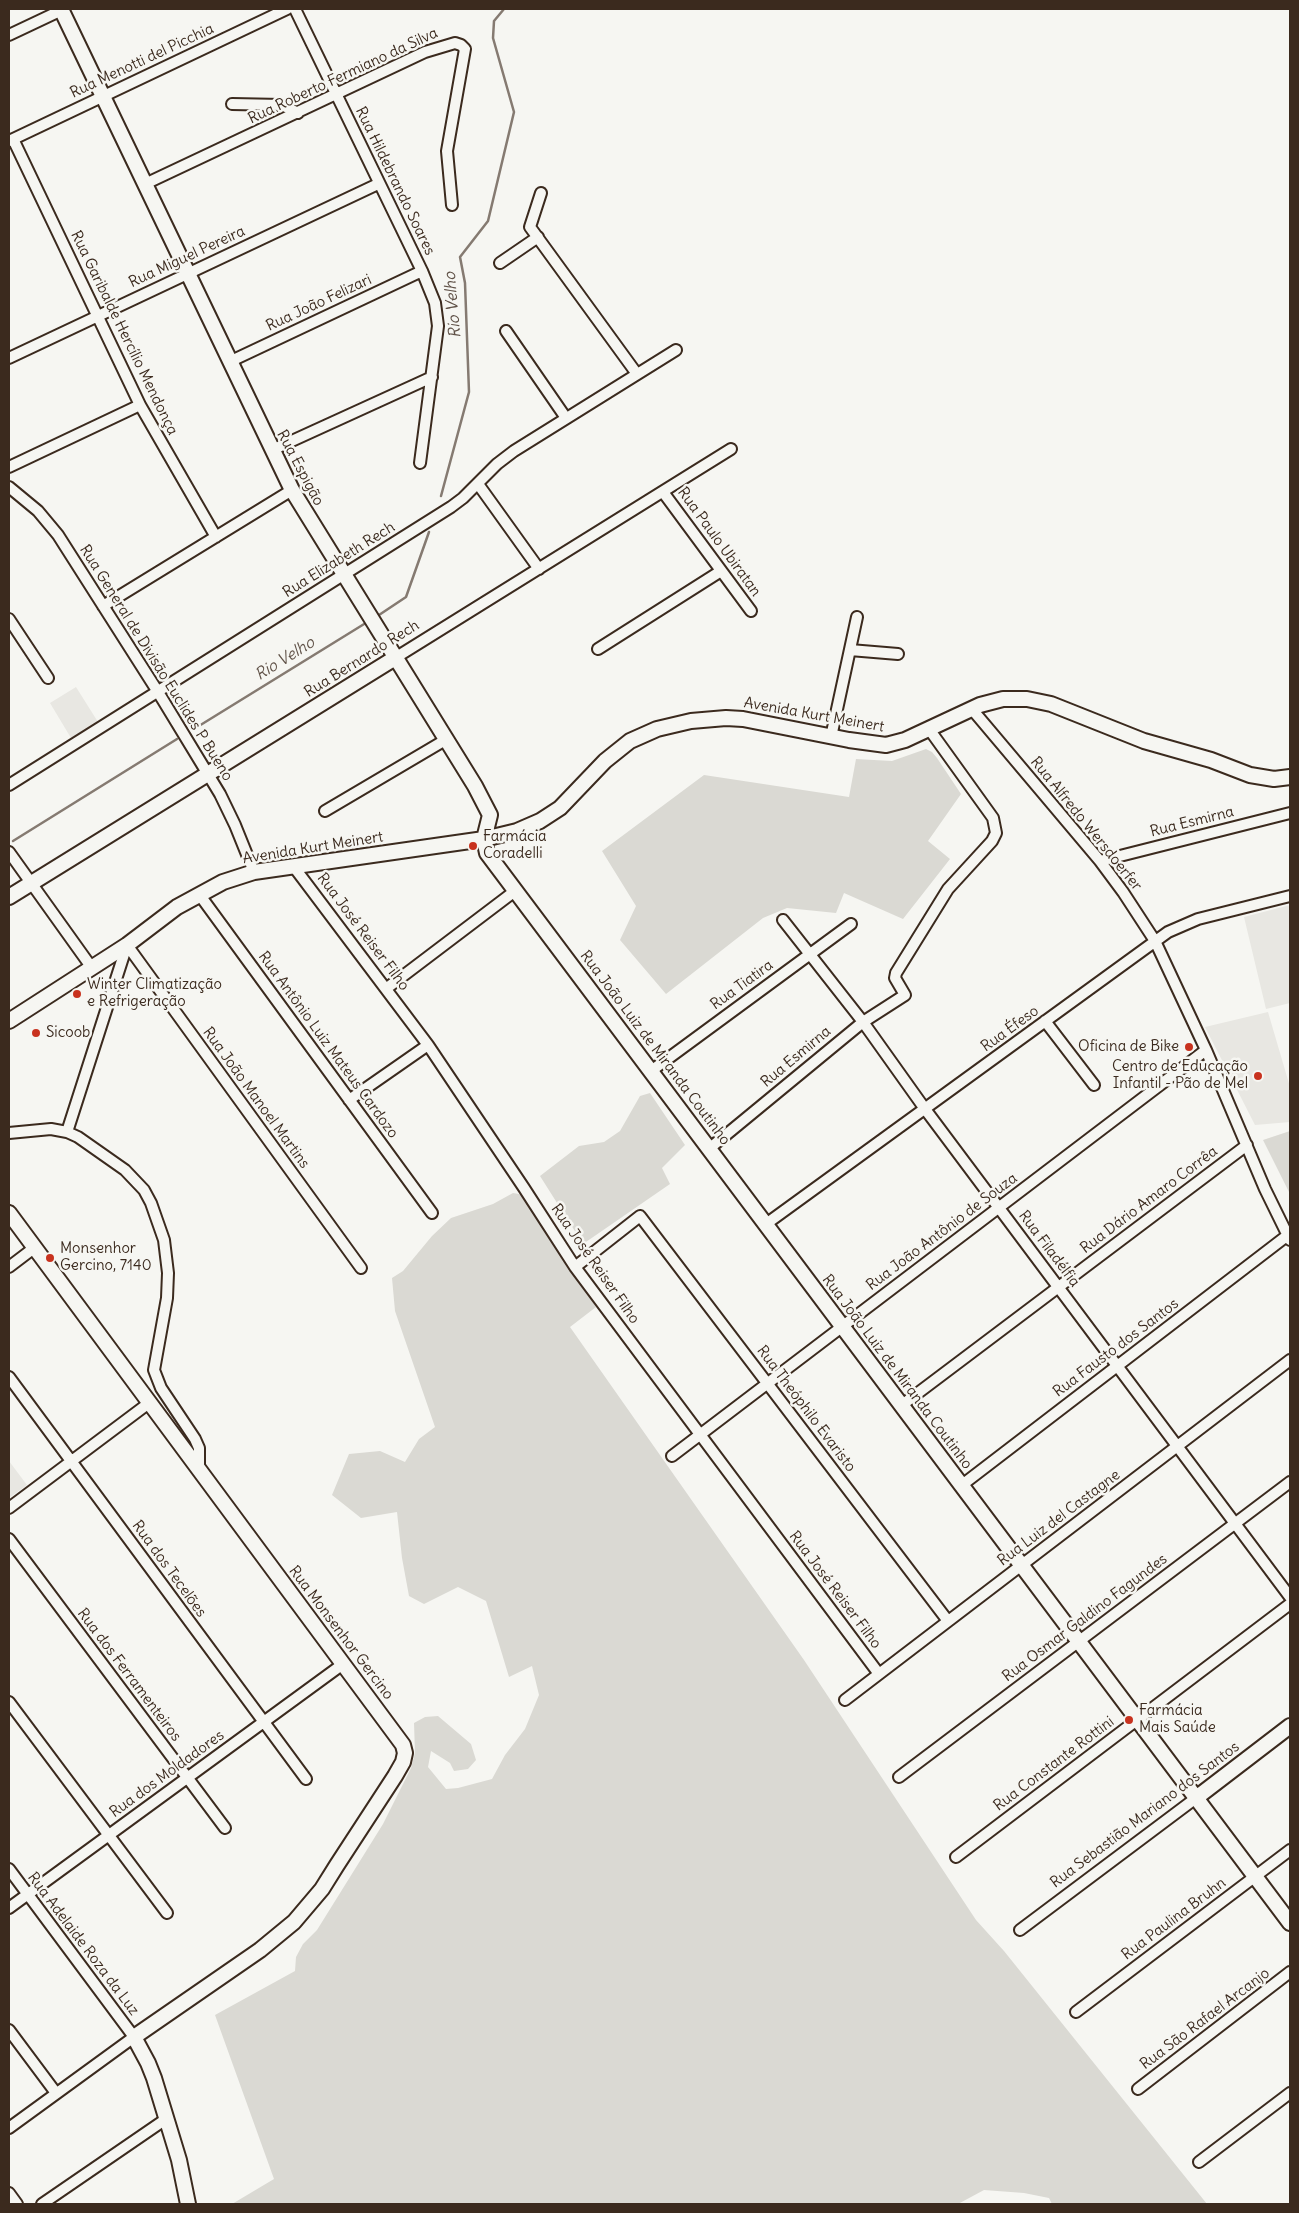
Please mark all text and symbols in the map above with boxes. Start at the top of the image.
street label: Rua Menotti del Picchia [67,20,217,102]
street label: Rua Roberto Fermiano da Silva [245,24,441,128]
street label: Rua Hildebrando Soares [351,104,439,258]
street label: Rua Miguel Pereira [126,222,248,292]
street label: Rua Garibalde Hercílio Mendonça [67,228,181,438]
street label: Rua João Felizari [263,271,375,335]
water label: Rio Velho [441,271,465,339]
street label: Rua Espigão [273,427,327,509]
street label: Rua Paulo Ubiratan [673,484,765,600]
street label: Rua Elizabeth Rech [280,518,398,602]
street label: Rua General de Divisão Euclides P Bueno [76,542,236,784]
street label: Rua Bernardo Rech [301,616,423,702]
water label: Rio Velho [252,633,318,685]
street label: Avenida Kurt Meinert [743,694,885,736]
street label: Rua Alfredo Wersdoerfer [1026,753,1146,895]
street label: Rua Esmirna [1148,803,1236,841]
street label: Avenida Kurt Meinert [241,828,385,868]
place label: Farmácia Coradelli [483,828,547,863]
marker: Farmácia Coradelli [467,840,479,852]
street label: Rua José Reiser Filho [313,870,413,994]
street label: Rua João Luiz de Miranda Coutinho [576,947,734,1149]
street label: Rua Antônio Luiz Mateus Cardozo [254,948,402,1142]
street label: Rua Tiatira [707,956,777,1014]
place label: Winter Climatização e Refrigeração [87,976,222,1011]
marker: Winter Climatização e Refrigeração [71,988,83,1000]
street label: Rua Éfeso [978,1002,1042,1056]
street label: Rua Esmirna [757,1023,835,1091]
place label: Sicoob [46,1024,90,1042]
street label: Rua João Manoel Martins [199,1024,313,1172]
marker: Sicoob [30,1027,42,1039]
place label: Oficina de Bike [1078,1038,1179,1056]
marker: Oficina de Bike [1183,1041,1195,1053]
place label: Centro de Educação Infantil - Pão de Mel [1112,1058,1248,1093]
marker: Centro de Educação Infantil - Pão de Mel [1252,1070,1264,1082]
street label: Rua Dário Amaro Corrêa [1077,1143,1221,1257]
street label: Rua João Antônio de Souza [863,1169,1021,1295]
street label: Rua José Reiser Filho [547,1201,643,1327]
street label: Rua Filadélfia [1014,1207,1084,1291]
place label: Monsenhor Gercino, 7140 [60,1240,152,1275]
marker: Monsenhor Gercino, 7140 [44,1252,56,1264]
street label: Rua João Luiz de Miranda Coutinho [818,1271,976,1473]
street label: Rua Fausto dos Santos [1050,1295,1182,1401]
street label: Rua Theóphilo Evaristo [753,1342,859,1476]
street label: Rua Luiz del Castagne [994,1466,1124,1570]
street label: Rua dos Tecelões [128,1517,210,1621]
street label: Rua José Reiser Filho [785,1528,885,1652]
street label: Rua Osmar Galdino Fagundes [999,1550,1171,1686]
street label: Rua Monsenhor Gercino [285,1563,397,1703]
street label: Rua dos Ferramenteiros [73,1605,185,1745]
place label: Farmácia Mais Saúde [1139,1702,1216,1737]
street label: Rua Constante Rottini [990,1713,1118,1815]
marker: Farmácia Mais Saúde [1123,1714,1135,1726]
street label: Rua dos Moldadores [106,1726,228,1822]
street label: Rua Sebastião Mariano dos Santos [1047,1738,1243,1892]
street label: Rua Adelaide Roza da Luz [23,1869,143,2019]
street label: Rua Paulina Bruhn [1118,1874,1230,1964]
street label: Rua São Rafael Arcanjo [1137,1964,1273,2074]

